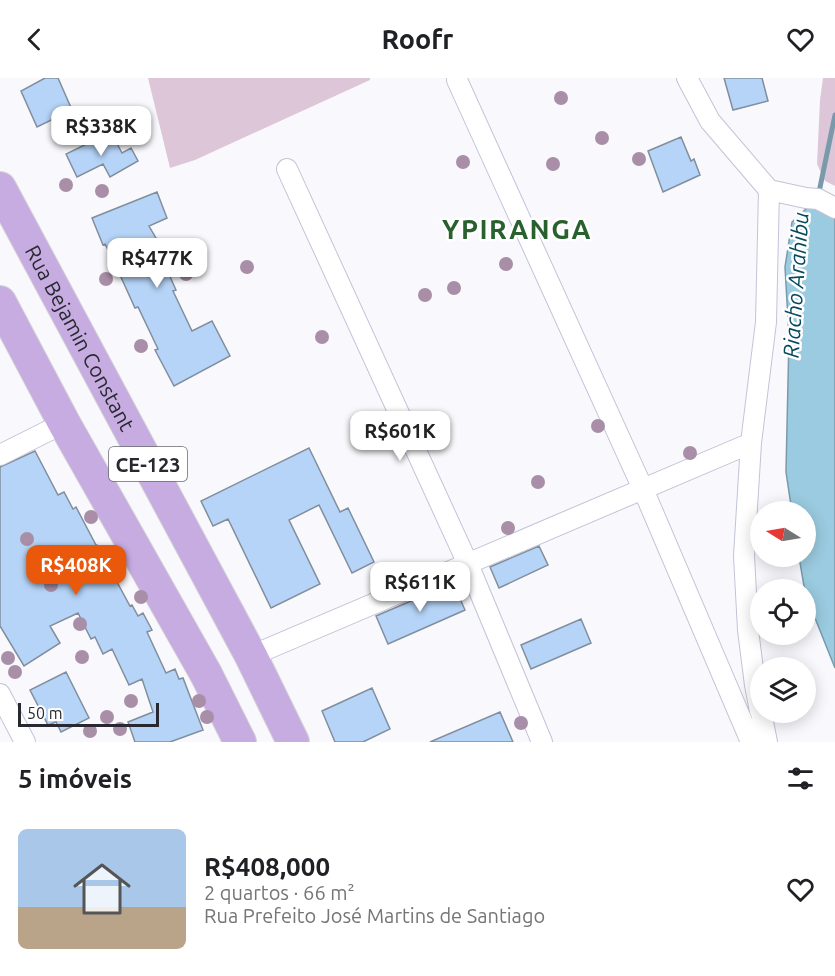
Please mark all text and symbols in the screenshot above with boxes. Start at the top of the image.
icon: back [18,23,51,56]
icon: heart [784,23,817,56]
text: Roofr [382,24,453,54]
pin: R$338K [52,106,150,157]
text: R$338K [65,114,137,137]
water label: Riacho Arahibu [777,211,813,359]
district label: YPIRANGA [442,214,592,244]
pin: R$477K [108,238,206,289]
street label: Rua Bejamin Constant [21,241,140,435]
text: R$477K [121,246,193,269]
pin: R$601K [351,411,449,462]
text: R$601K [364,419,436,442]
road number: CE-123 [109,447,187,481]
north arrow [750,501,816,567]
map controls [750,501,816,723]
pin: R$408K [27,545,125,596]
text: R$408K [40,553,112,576]
pin: R$611K [371,562,469,613]
text: R$611K [384,570,456,593]
button: locate [750,579,816,645]
button: layers [750,657,816,723]
scale bar [18,700,159,728]
text: 50 m [27,704,63,722]
icon: filters [784,762,817,795]
text: 5 imóveis [18,764,132,793]
text: R$408,000 [204,852,330,881]
icon: home [66,853,138,925]
icon: heart [784,873,817,906]
text: 2 quartos · 66 m² [204,881,355,904]
text: Rua Prefeito José Martins de Santiago [204,904,545,927]

